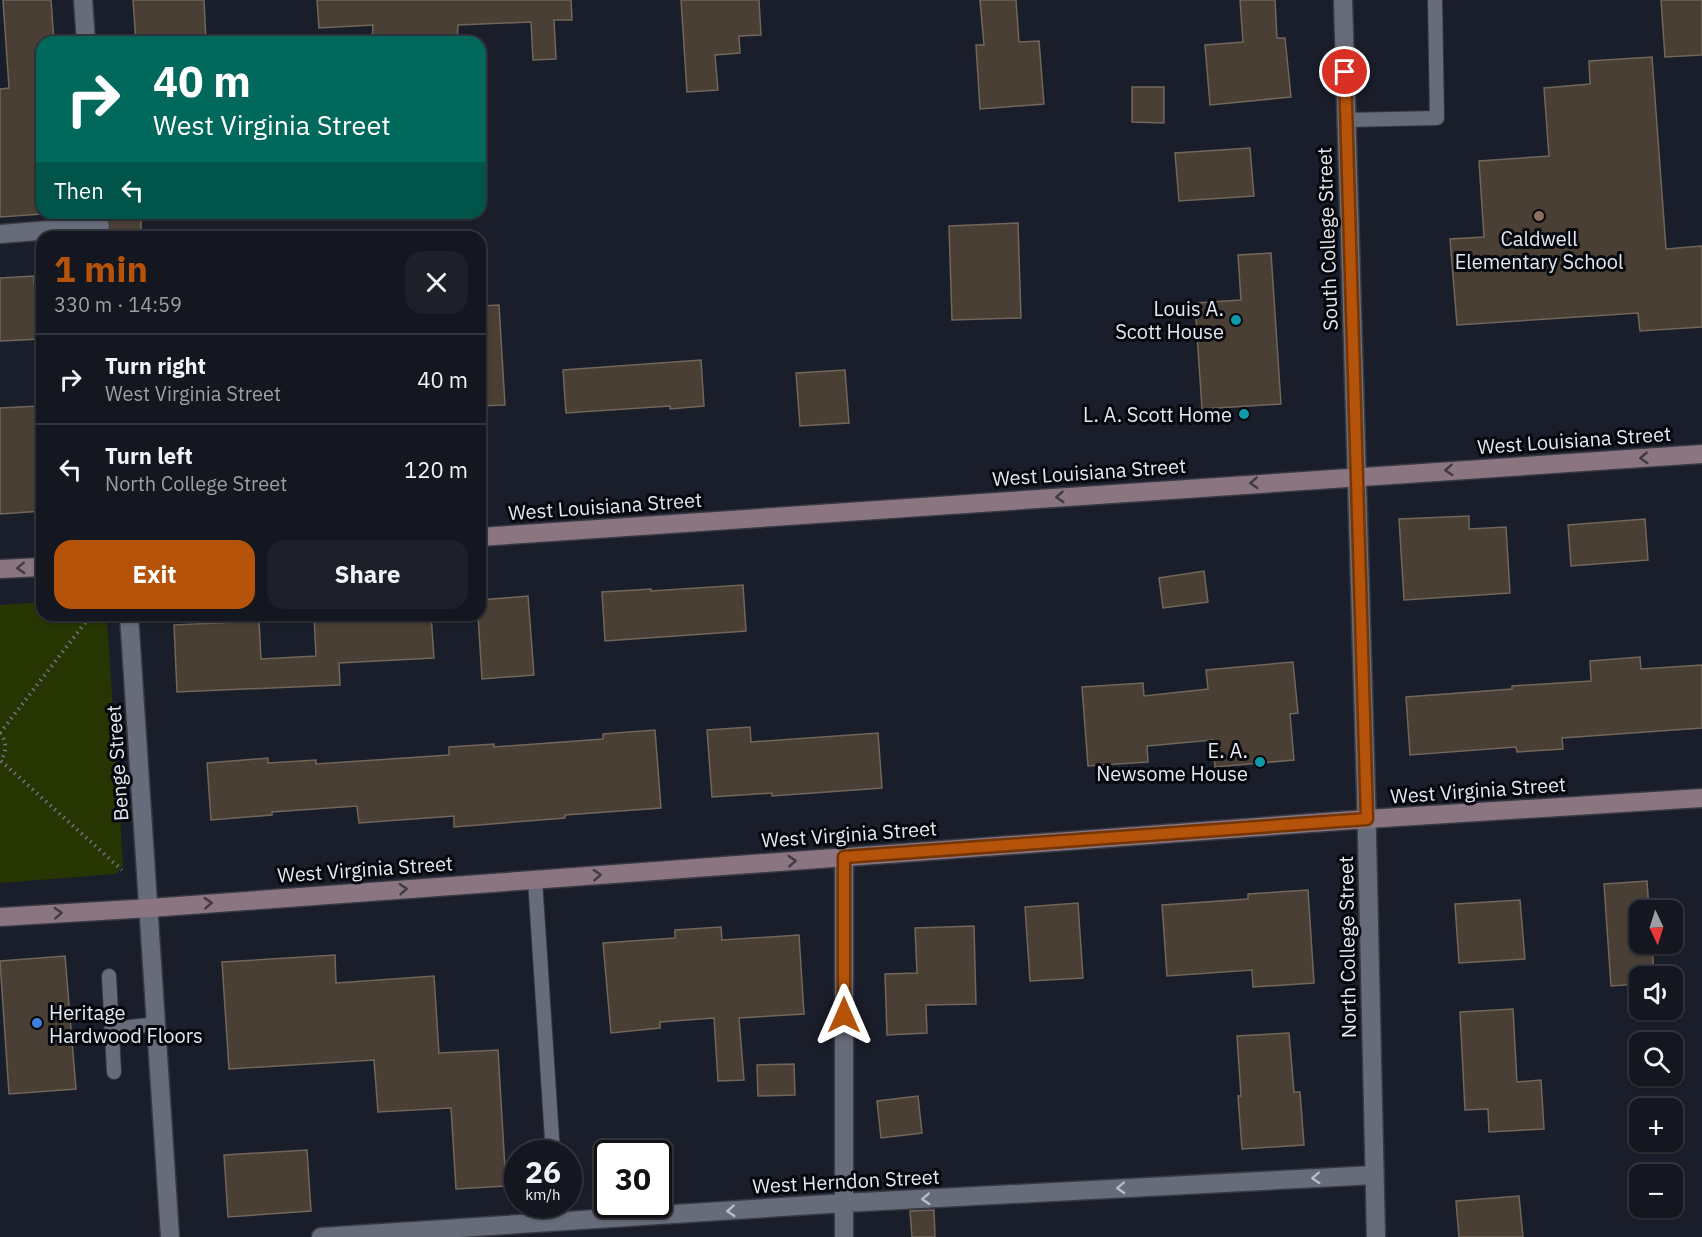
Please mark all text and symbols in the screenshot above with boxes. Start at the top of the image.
pin [1319,46,1370,97]
text: 40 m [153,54,251,109]
icon: arrive [1328,55,1361,88]
icon: right [54,60,132,138]
text: West Virginia Street [153,107,391,142]
street label: South College Street [1310,147,1344,331]
icon: left [116,174,149,207]
text: Then [54,176,104,205]
marker: Caldwell Elementary School [1532,209,1546,223]
place label: Caldwell Elementary School [1455,225,1623,275]
text: 1 min [54,245,148,292]
button: close [405,251,468,314]
text: 330 m · 14:59 [54,291,182,318]
place label: Louis A. Scott House [1115,295,1224,345]
marker: Louis A. Scott House [1229,313,1243,327]
text: Turn right [105,351,206,380]
icon: right [54,363,87,396]
text: 40 m [417,365,468,394]
text: West Virginia Street [105,380,281,407]
place label: L. A. Scott Home [1083,401,1232,428]
marker: L. A. Scott Home [1237,407,1251,421]
street label: West Louisiana Street [1476,420,1672,460]
text: Turn left [105,441,193,470]
one-way arrow [1639,451,1648,464]
street label: West Louisiana Street [991,452,1187,492]
icon: left [54,453,87,486]
text: 120 m [404,455,468,484]
one-way arrow [1445,464,1454,477]
text: North College Street [105,470,287,497]
one-way arrow [1250,477,1259,490]
street label: West Louisiana Street [507,486,703,526]
one-way arrow [1055,490,1064,503]
button: Exit [54,540,255,609]
button: Share [267,540,468,609]
one-way arrow [16,561,25,574]
street label: Benge Street [99,704,135,822]
place label: E. A. Newsome House [1096,737,1248,787]
marker: E. A. Newsome House [1253,755,1267,769]
street label: West Virginia Street [1389,770,1567,810]
street label: West Virginia Street [760,814,938,854]
street label: West Virginia Street [276,849,454,889]
one-way arrow [787,855,796,868]
street label: North College Street [1332,856,1362,1038]
one-way arrow [593,869,602,882]
one-way arrow [398,883,407,896]
one-way arrow [204,897,213,910]
north arrow [1629,900,1683,954]
map controls [1629,900,1683,1218]
one-way arrow [54,907,63,920]
button: sound [1629,966,1683,1020]
position arrow [812,983,876,1047]
place label: Heritage Hardwood Floors [49,999,203,1049]
marker: Heritage Hardwood Floors [30,1016,44,1030]
button: search [1629,1032,1683,1086]
button: + [1629,1098,1683,1152]
speed limit sign: 30 [594,1140,672,1218]
text: 26 [525,1152,561,1191]
street label: West Herndon Street [752,1163,940,1199]
button: − [1629,1164,1683,1218]
one-way arrow [1311,1172,1320,1185]
one-way arrow [1116,1182,1125,1195]
text: km/h [525,1185,561,1204]
one-way arrow [922,1192,931,1205]
one-way arrow [727,1204,736,1217]

